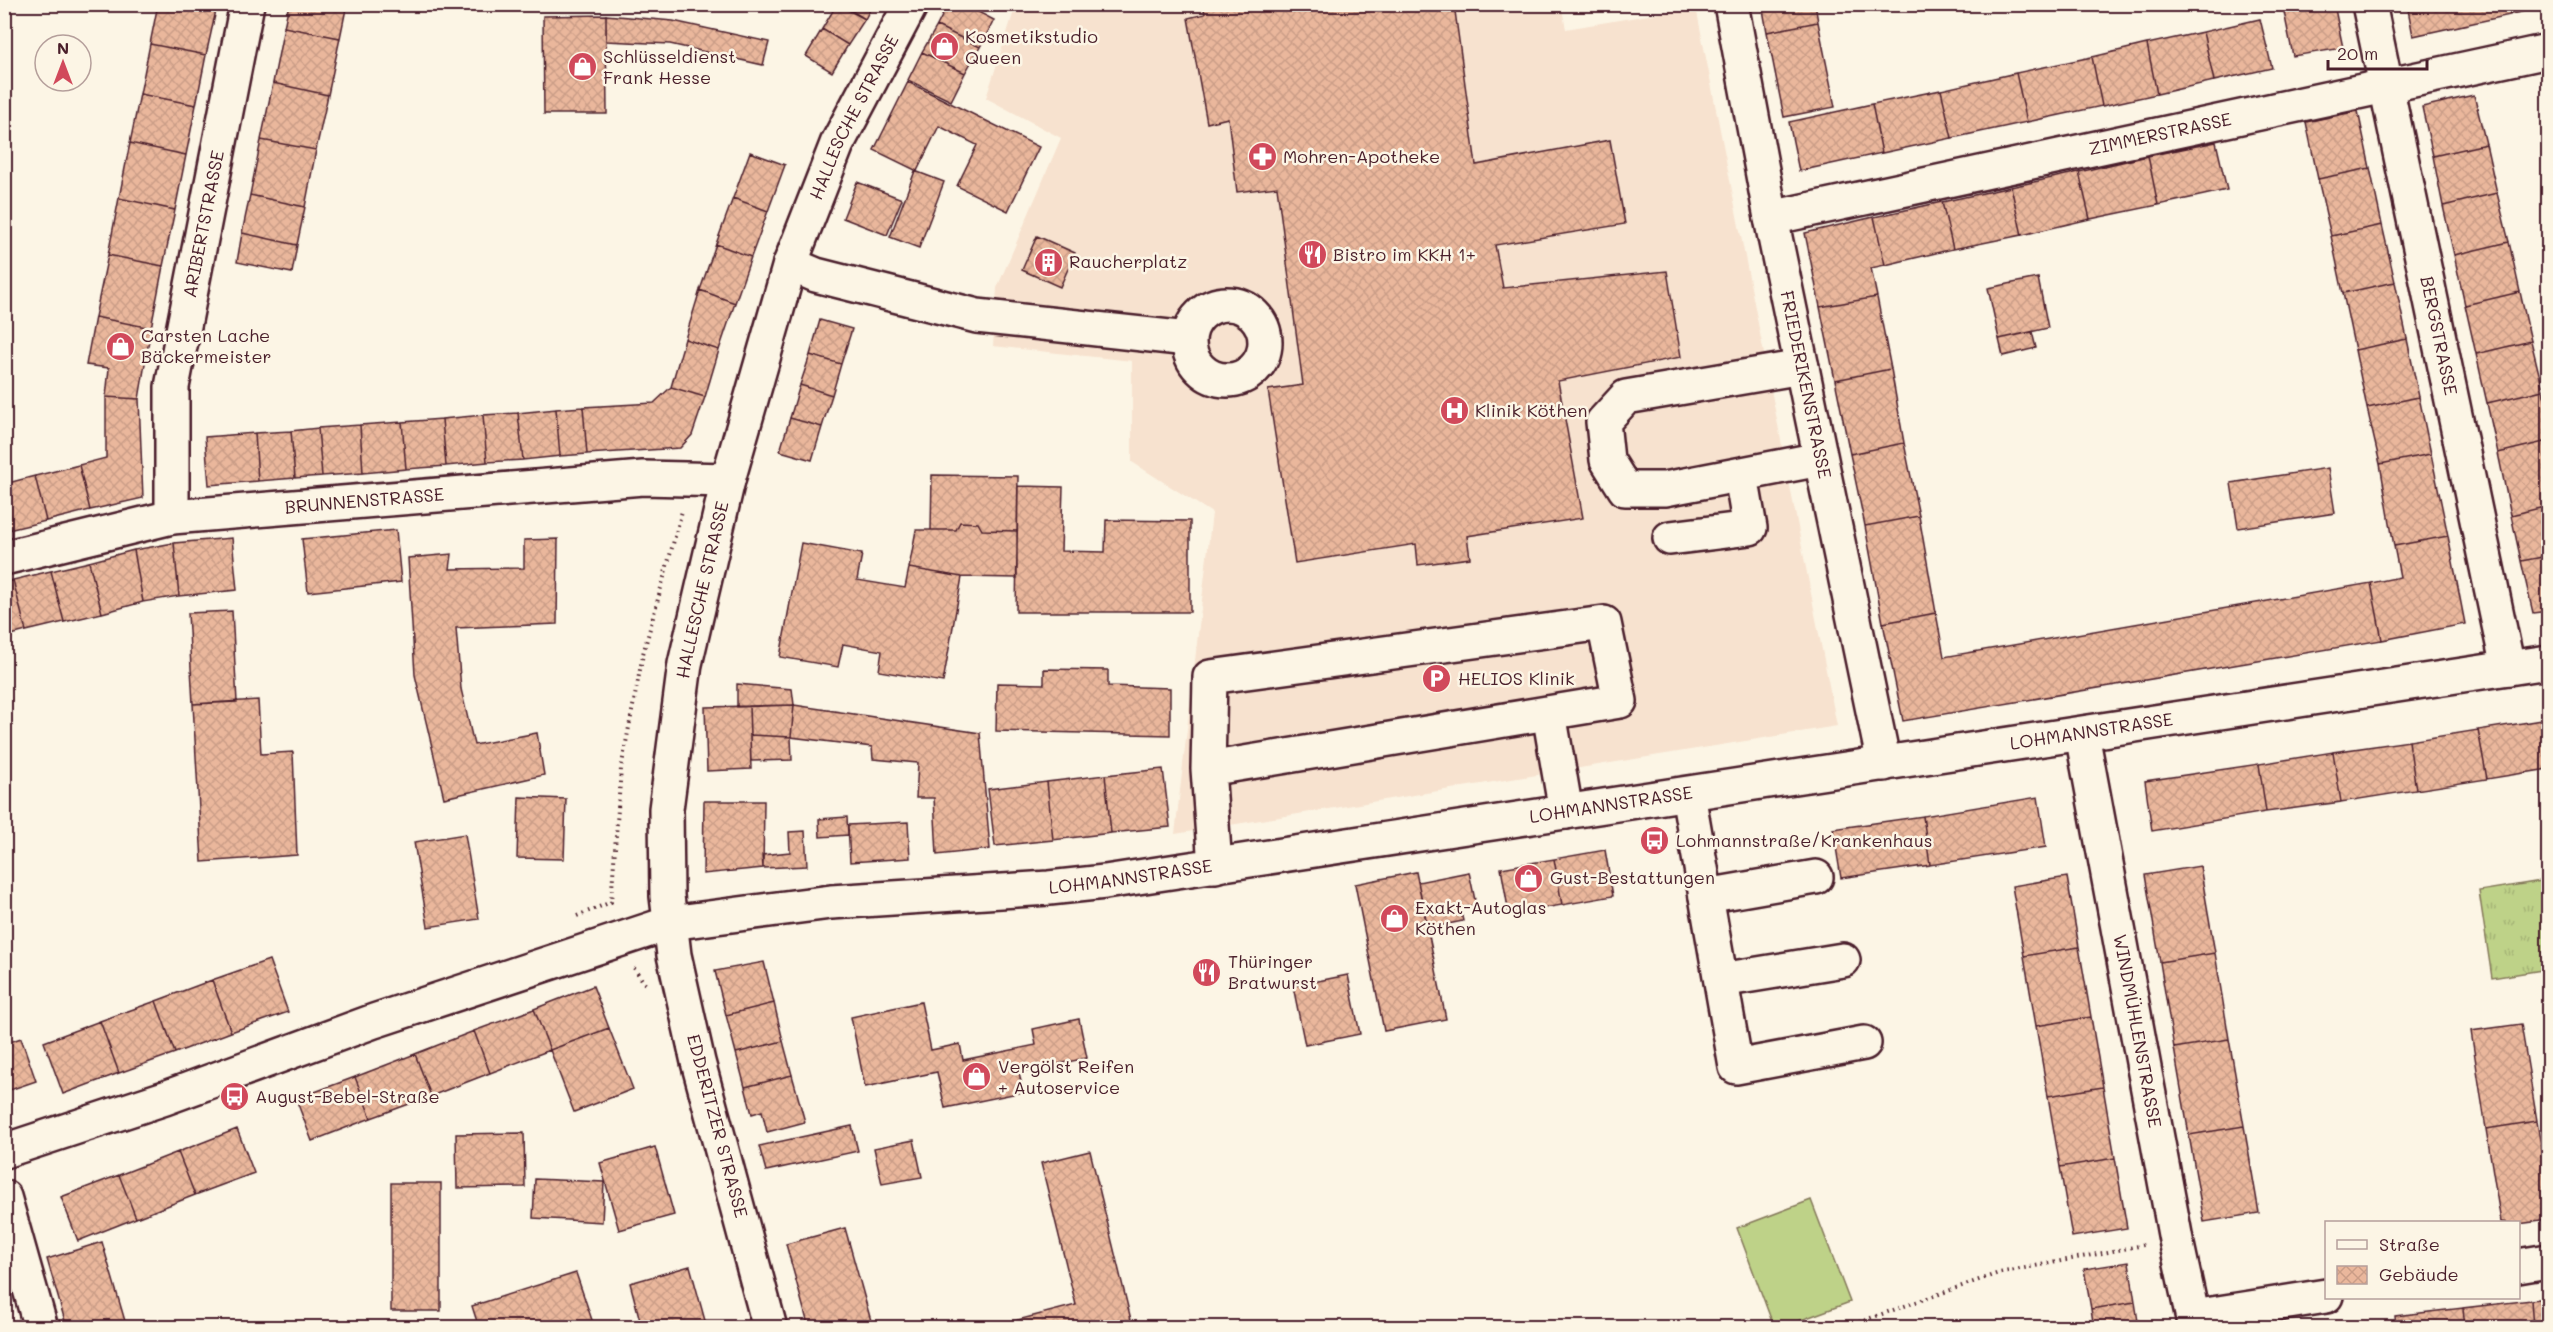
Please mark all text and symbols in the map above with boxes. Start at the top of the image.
place label: Kosmetikstudio Queen [965,24,1098,69]
street label: HALLESCHE STRASSE [803,30,904,203]
shop icon: Kosmetikstudio Queen [928,31,960,63]
north arrow [33,33,93,93]
scale bar [2328,33,2427,71]
text: N [57,37,69,58]
text: 20 m [2337,41,2378,65]
place label: Schlüsseldienst Frank Hesse [603,44,736,89]
shop icon: Schlüsseldienst Frank Hesse [566,51,598,83]
street label: ZIMMERSTRASSE [2086,106,2234,160]
pharmacy icon: Mohren-Apotheke [1246,141,1278,173]
place label: Mohren-Apotheke [1283,144,1440,168]
street label: ARIBERTSTRASSE [177,148,229,300]
restaurant icon: Bistro im KKH 1+ [1296,239,1328,271]
place label: Bistro im KKH 1+ [1333,242,1476,266]
building icon: Raucherplatz [1032,246,1064,278]
place label: Raucherplatz [1069,249,1187,273]
street label: BERGSTRASSE [2415,274,2464,397]
street label: FRIEDERIKENSTRASSE [1775,288,1838,481]
place label: Carsten Lache Bäckermeister [141,323,272,368]
shop icon: Carsten Lache Bäckermeister [104,330,136,362]
hospital icon: Klinik Köthen [1438,395,1470,427]
place label: Klinik Köthen [1475,398,1588,422]
street label: BRUNNENSTRASSE [284,482,445,519]
street label: HALLESCHE STRASSE [670,499,734,680]
parking icon: HELIOS Klinik [1421,663,1453,695]
place label: HELIOS Klinik [1458,666,1575,690]
street label: LOHMANNSTRASSE [2008,706,2175,755]
street label: LOHMANNSTRASSE [1528,780,1694,828]
bus stop icon: Lohmannstraße/Krankenhaus [1639,825,1671,857]
place label: Lohmannstraße/Krankenhaus [1676,828,1933,852]
street label: LOHMANNSTRASSE [1047,853,1214,899]
shop icon: Gust-Bestattungen [1513,862,1545,894]
place label: Gust-Bestattungen [1550,865,1715,889]
place label: Exakt-Autoglas Köthen [1415,895,1547,940]
shop icon: Exakt-Autoglas Köthen [1378,902,1410,934]
street label: WINDMÜHLENSTRASSE [2108,932,2168,1130]
place label: Thüringer Bratwurst [1228,949,1317,994]
restaurant icon: Thüringer Bratwurst [1191,956,1223,988]
street label: EDDERITZER STRASSE [682,1031,754,1220]
place label: Vergölst Reifen + Autoservice [998,1054,1134,1099]
shop icon: Vergölst Reifen + Autoservice [961,1061,993,1093]
bus stop icon: August-Bebel-Straße [218,1081,250,1113]
place label: August-Bebel-Straße [255,1084,440,1108]
legend [2325,1221,2520,1299]
text: Straße [2379,1232,2440,1256]
text: Gebäude [2379,1262,2459,1286]

